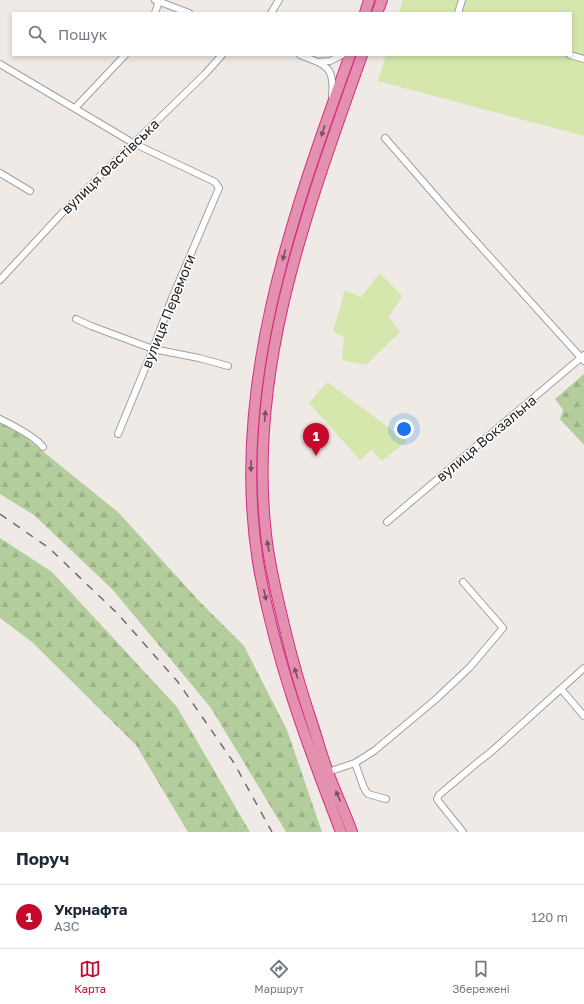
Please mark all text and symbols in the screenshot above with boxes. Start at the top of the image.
search box [12,12,572,56]
icon: search [26,23,48,45]
text: Пошук [58,25,107,43]
street label: вулиця Фастівська [58,115,162,217]
one-way arrow [320,126,326,138]
one-way arrow [281,249,287,261]
street label: вулиця Перемоги [137,252,199,370]
street label: вулиця Вокзальна [433,391,539,485]
one-way arrow [262,410,268,423]
your location [394,419,414,439]
pin: 1 [303,423,329,456]
one-way arrow [248,460,255,472]
one-way arrow [264,540,270,552]
one-way arrow [262,589,268,601]
one-way arrow [293,667,299,679]
one-way arrow [334,789,340,801]
text: Поруч [16,848,69,869]
text: Укрнафта [54,900,127,918]
text: 1 [26,909,32,925]
text: 120 m [531,909,568,925]
text: АЗС [54,918,79,934]
tab: Карта [74,958,106,995]
tab: Маршрут [254,958,304,995]
tab: Збережені [452,958,510,995]

